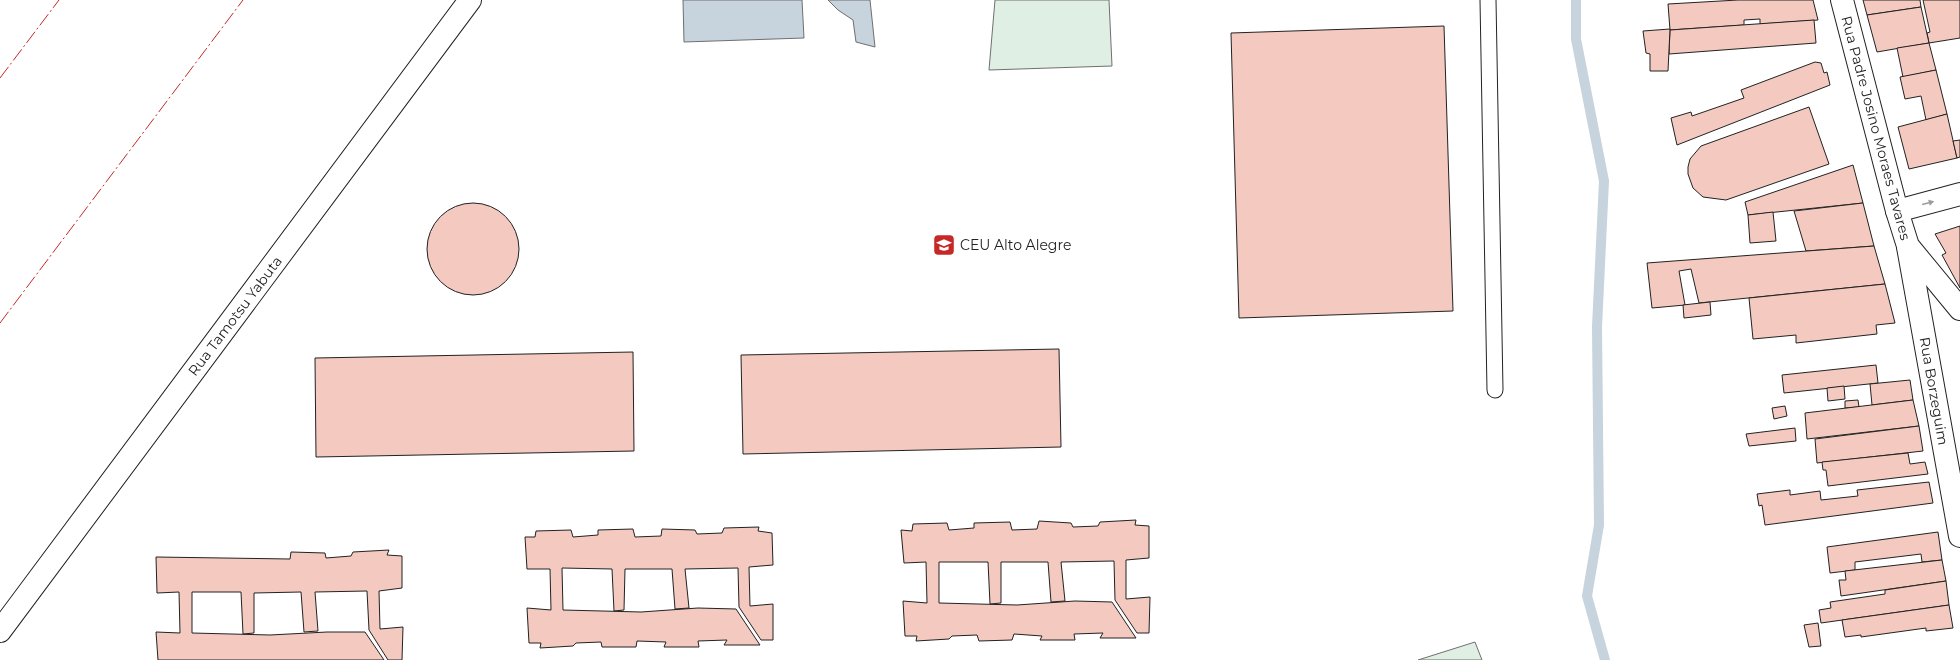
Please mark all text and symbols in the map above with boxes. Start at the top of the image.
street label: Rua Padre Josino Moraes Tavares [1837,14,1915,242]
one-way arrow [1923,200,1935,206]
school or university icon: CEU Alto Alegre [931,232,957,258]
place label: CEU Alto Alegre [960,236,1071,254]
street label: Rua Tamotsu Yabuta [184,253,286,379]
street label: Rua Borzeguim [1916,336,1952,446]

